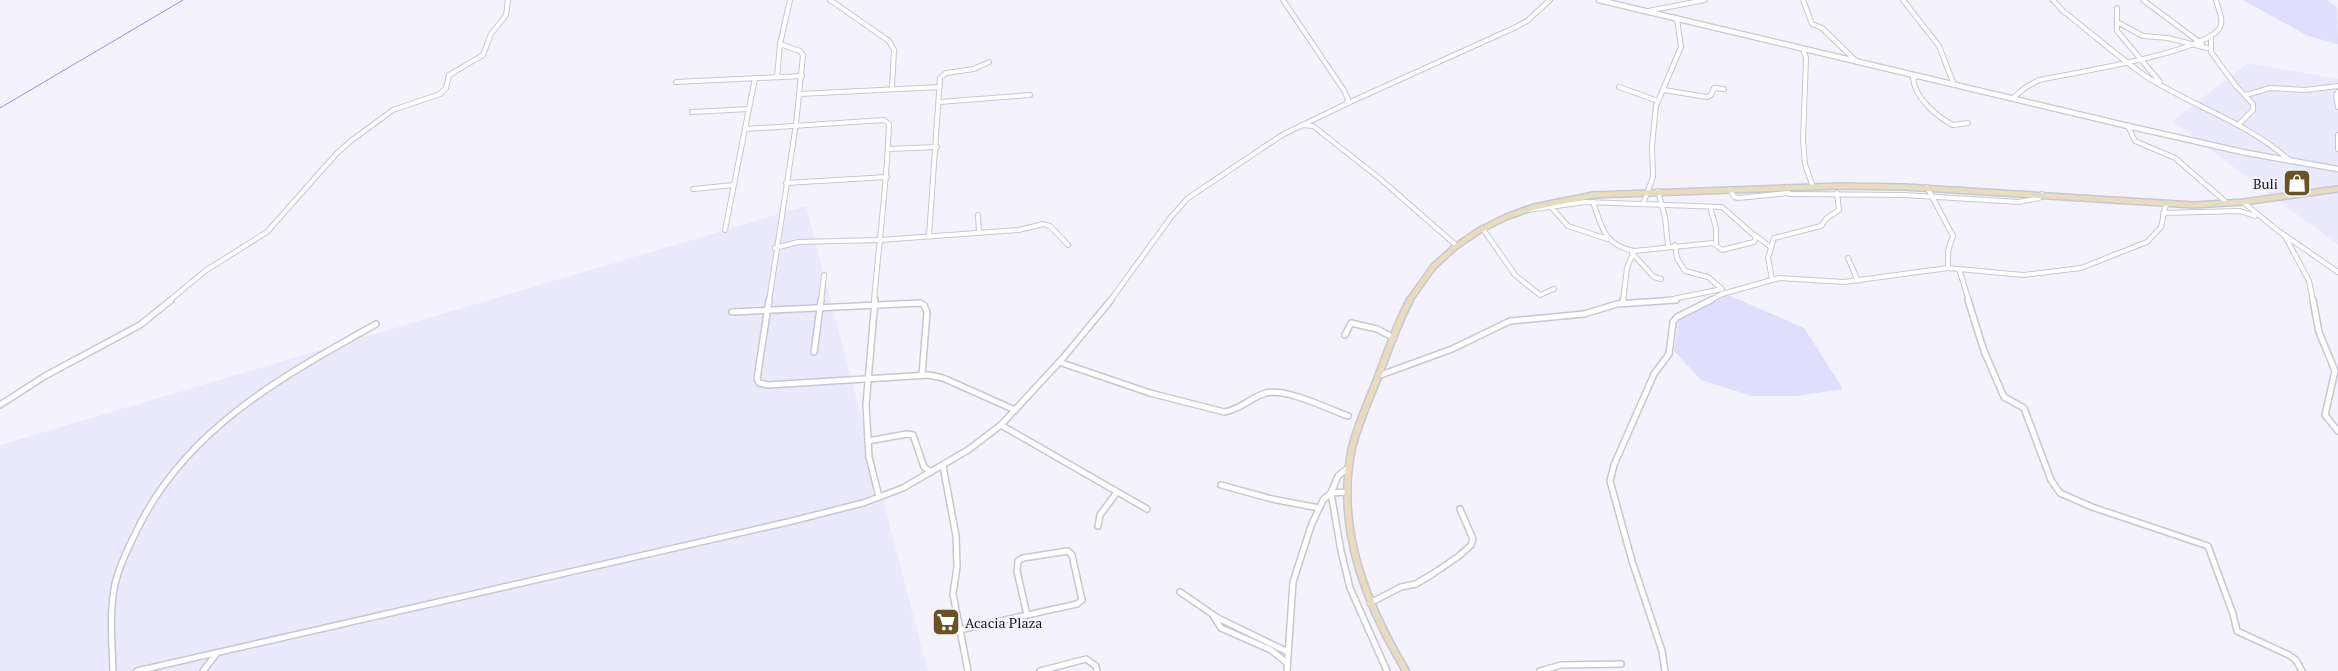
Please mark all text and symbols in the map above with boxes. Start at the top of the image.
shop icon: Buli [2282,168,2312,198]
place label: Buli [2253,174,2278,193]
supermarket icon: Acacia Plaza [931,607,961,637]
place label: Acacia Plaza [965,613,1042,632]

